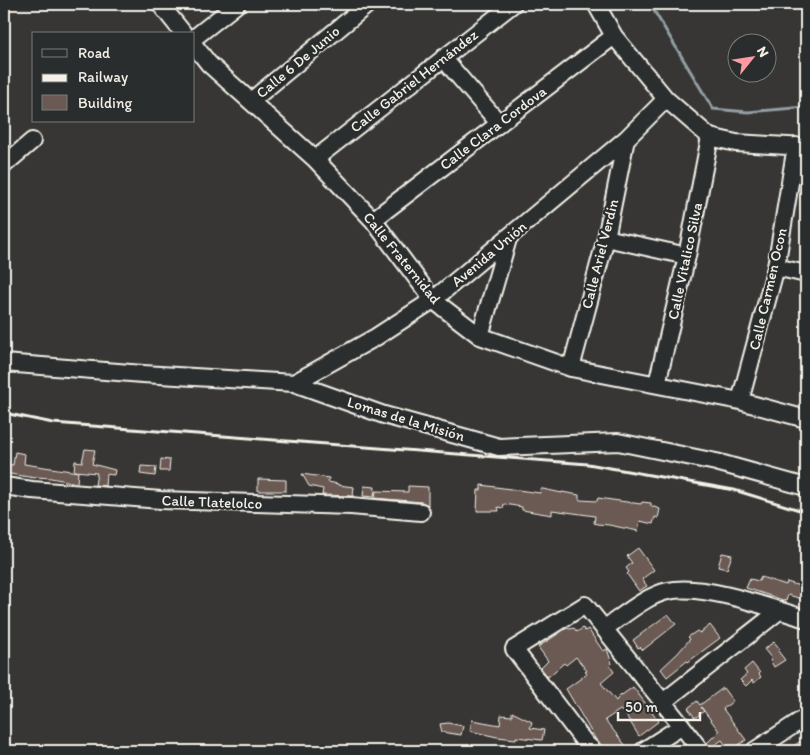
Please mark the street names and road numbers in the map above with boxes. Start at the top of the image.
street label: Calle 6 De Junio [253,22,343,102]
street label: Calle Gabriel Hernández [347,26,481,136]
street label: Calle Clara Cordova [436,82,550,174]
street label: Calle Ariel Verdin [578,197,622,311]
street label: Calle Vitalico Silva [664,200,706,321]
street label: Calle Fraternidad [359,208,445,308]
street label: Avenida Unión [448,217,530,291]
street label: Calle Carmen Ocon [745,226,791,352]
street label: Lomas de la Misión [345,393,467,446]
street label: Calle Tlatelolco [161,491,263,513]

